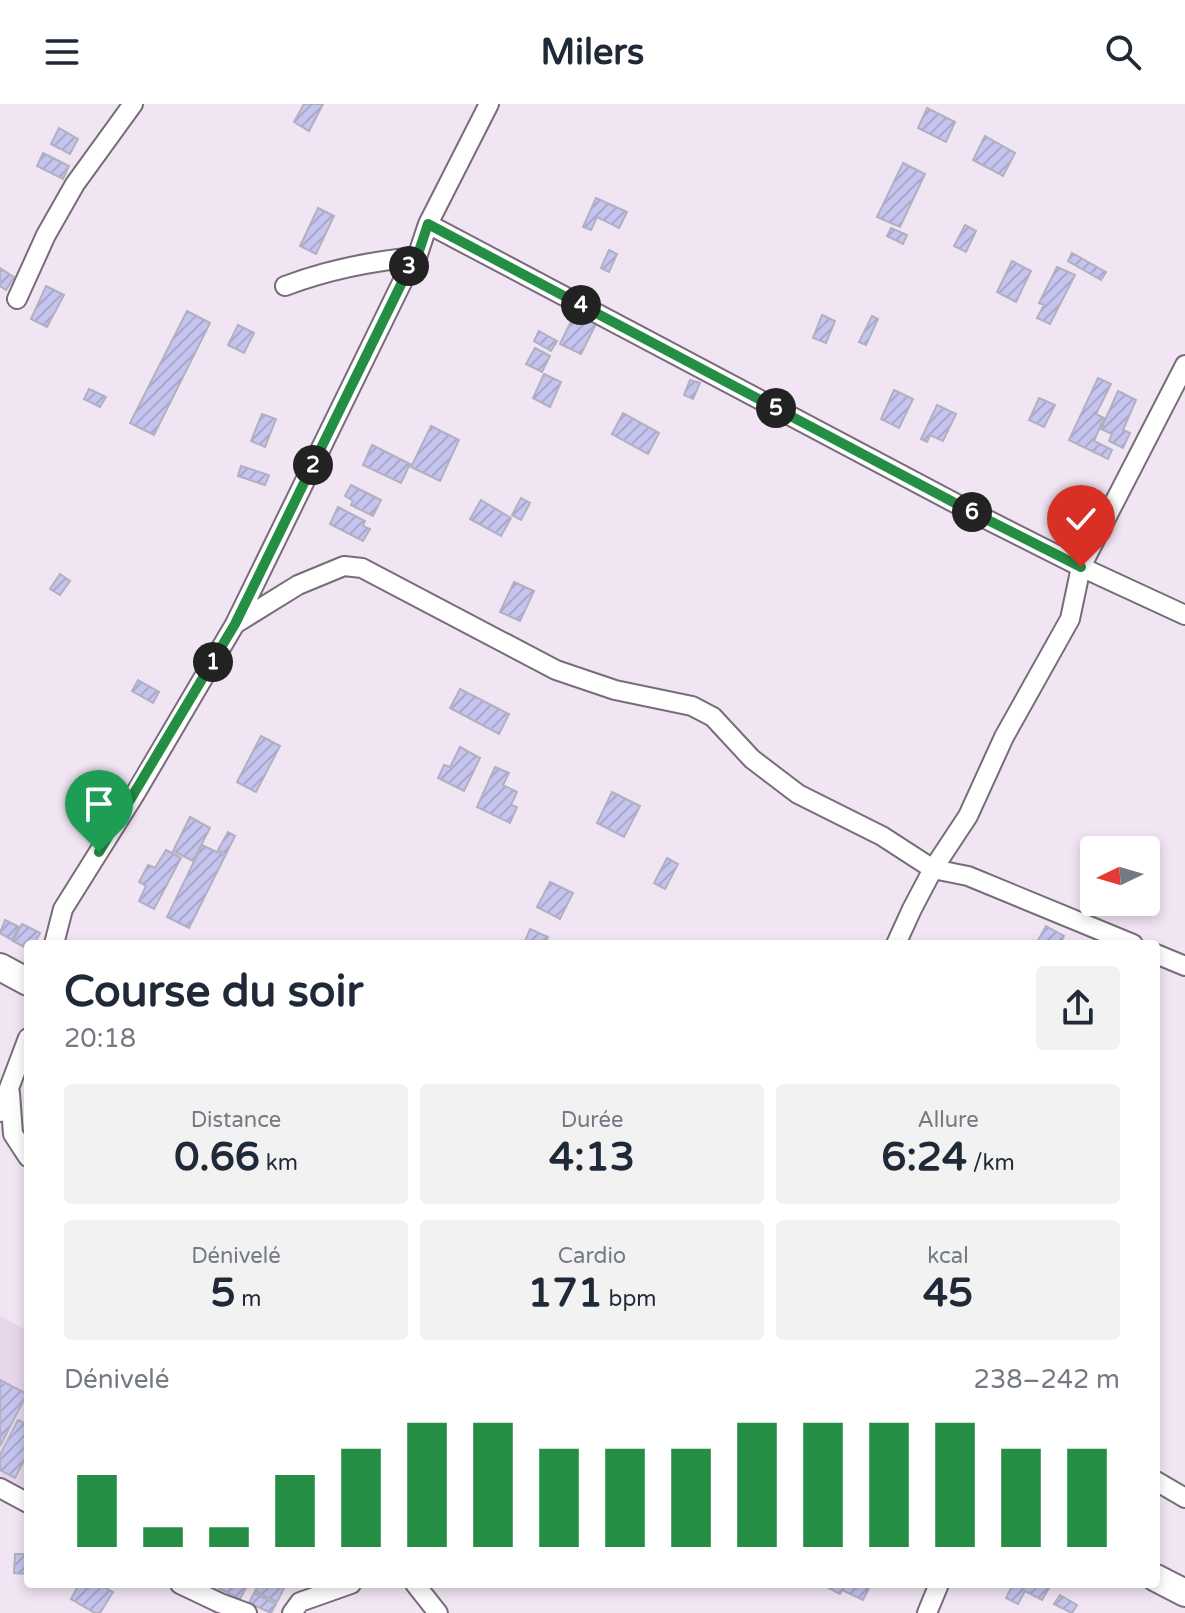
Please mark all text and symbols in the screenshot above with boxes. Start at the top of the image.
icon: menu [40,30,84,74]
icon: search [1101,30,1145,74]
text: Milers [541,31,644,74]
pin: 3 [389,246,429,286]
text: 3 [402,253,416,279]
pin: 4 [561,285,601,325]
text: 4 [574,292,588,318]
pin: 5 [756,388,796,428]
text: 5 [769,395,783,421]
pin: 2 [293,445,333,485]
text: 2 [306,452,320,478]
pin [1047,485,1115,567]
pin: 6 [952,492,992,532]
icon: check [1059,497,1103,541]
text: 6 [965,499,979,525]
pin: 1 [193,642,233,682]
text: 1 [206,649,220,675]
pin [65,770,133,852]
icon: arrive [77,782,121,826]
north arrow [1080,836,1160,916]
map controls [1080,836,1160,916]
text: Course du soir [64,966,363,1019]
button: share [1036,966,1120,1050]
text: 20:18 [64,1023,136,1054]
text: Distance [191,1107,281,1133]
text: Durée [561,1107,623,1133]
text: Allure [917,1107,979,1133]
text: 0.66 [174,1133,260,1181]
text: 4:13 [549,1133,635,1181]
text: 6:24 [881,1133,967,1181]
text: km [260,1150,298,1176]
text: /km [967,1150,1015,1176]
text: Dénivelé [191,1243,281,1269]
text: Cardio [558,1243,626,1269]
text: kcal [927,1243,969,1269]
text: 5 [210,1269,236,1317]
text: 171 [527,1269,603,1317]
text: 45 [923,1269,973,1317]
text: m [236,1286,262,1312]
text: bpm [603,1286,657,1312]
text: Dénivelé [64,1364,170,1395]
text: 238–242 m [974,1364,1120,1395]

